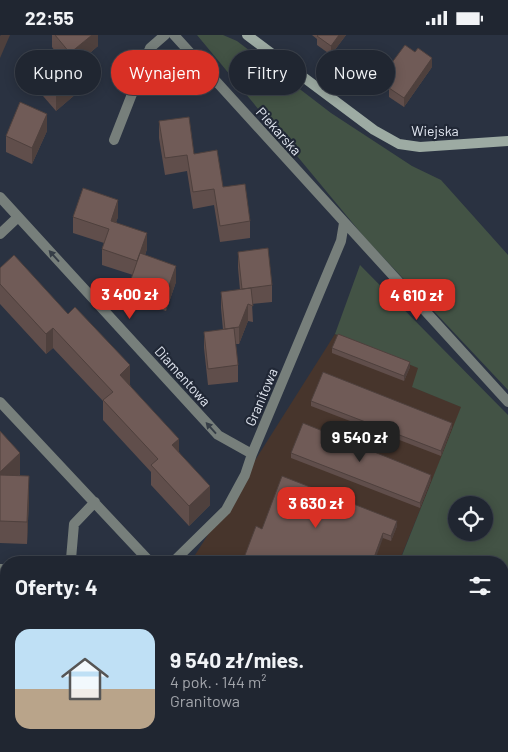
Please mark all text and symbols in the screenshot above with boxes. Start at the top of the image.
text: 22:55 [25,6,74,29]
chip: Kupno [15,50,101,95]
chip: Wynajem [111,50,219,95]
chip: Filtry [229,50,306,95]
chip: Nowe [316,50,395,95]
street label: Piekarska [253,103,305,159]
street label: Wiejska [411,122,459,139]
one-way arrow [48,251,60,263]
pin: 3 400 zł [78,277,182,320]
pin: 4 610 zł [365,279,469,321]
text: 3 400 zł [101,284,159,303]
text: 4 610 zł [390,285,444,304]
street label: Diamentowa [152,342,214,410]
street label: Granitowa [241,365,281,429]
pin: 9 540 zł [308,421,412,463]
one-way arrow [205,422,217,434]
text: 9 540 zł [332,427,388,446]
pin: 3 630 zł [264,487,368,529]
text: 3 630 zł [288,493,344,512]
map controls [448,496,493,541]
button: locate [448,496,493,541]
icon: filters [466,572,494,600]
text: Oferty: 4 [15,574,98,599]
text: 9 540 zł/mies. [170,647,304,672]
icon: home [55,649,115,709]
text: 4 pok. · 144 m² [170,672,267,691]
text: Granitowa [170,691,240,710]

